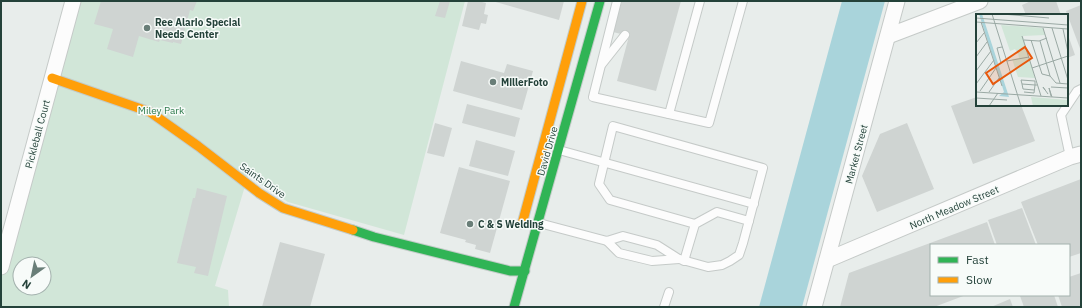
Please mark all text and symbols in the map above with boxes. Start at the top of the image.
inset map [976,14,1068,106]
place label: Ree Alario Special Needs Center [155,16,240,41]
marker: Ree Alario Special Needs Center [142,23,152,33]
place label: MillerFoto [501,76,549,89]
marker: MillerFoto [488,77,498,87]
street label: Pickleball Court [22,98,53,170]
park label: Miley Park [138,104,185,117]
street label: Market Street [842,123,871,185]
street label: David Drive [534,124,561,177]
street label: Saints Drive [237,160,289,201]
street label: North Meadow Street [908,183,1001,232]
place label: C & S Welding [478,218,544,231]
marker: C & S Welding [465,219,475,229]
legend [930,244,1070,296]
text: Fast [966,252,989,267]
north arrow [12,256,52,296]
text: Slow [966,272,992,287]
text: N [19,276,34,292]

